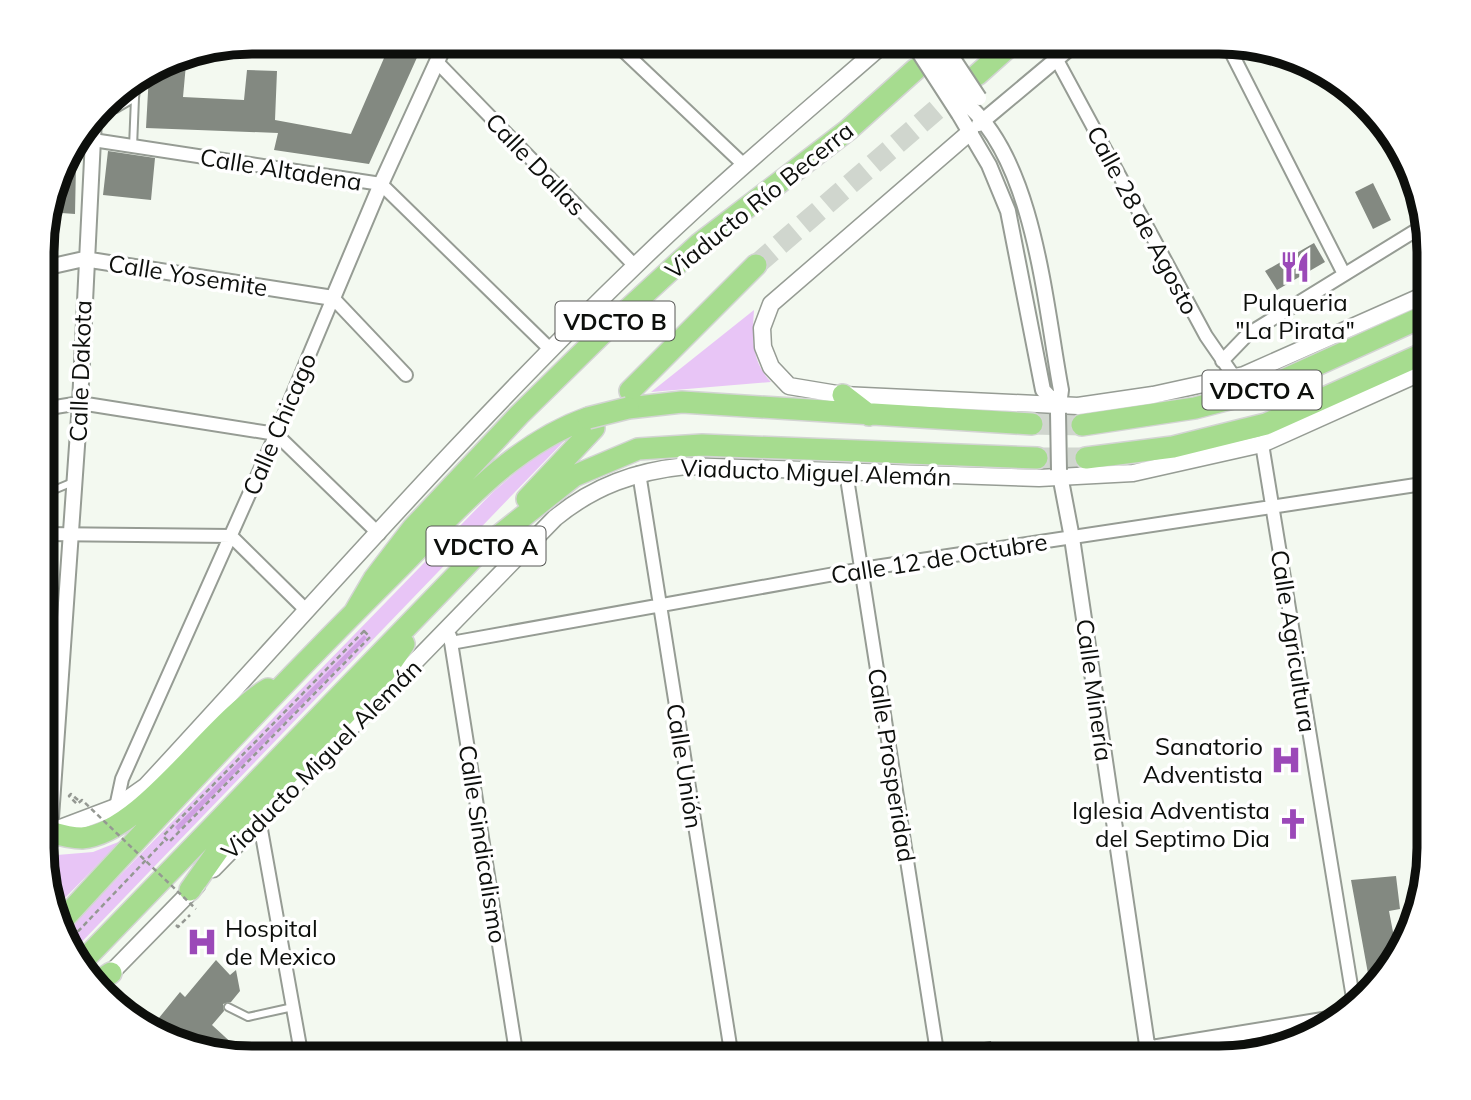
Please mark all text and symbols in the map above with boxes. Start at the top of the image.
street label: Calle Dallas [480,106,592,222]
street label: Viaducto Río Becerra [659,115,859,285]
street label: Calle 28 de Agosto [1081,121,1205,319]
street label: Calle Altadena [198,141,364,197]
street label: Calle Yosemite [106,248,270,302]
restaurant icon: Pulqueria "La Pirata" [1278,250,1312,284]
place label: Pulqueria "La Pirata" [1235,287,1355,345]
street label: Calle Dakota [63,300,97,442]
road number: VDCTO B [556,302,674,340]
street label: Calle Chicago [236,348,322,500]
road number: VDCTO A [1202,370,1322,410]
street label: Viaducto Miguel Alemán [680,452,952,492]
road number: VDCTO A [426,526,546,566]
street label: Calle 12 de Octubre [829,526,1049,590]
street label: Calle Agricultura [1265,548,1323,734]
street label: Calle Minería [1070,617,1120,763]
street label: Viaducto Miguel Alemán [215,653,427,865]
street label: Calle Prosperidad [862,666,922,864]
street label: Calle Unión [660,701,710,831]
place label: Sanatorio Adventista [1143,731,1263,789]
street label: Calle Sindicalismo [453,743,513,945]
hospital icon: Sanatorio Adventista [1269,743,1303,777]
place label: Iglesia Adventista del Septimo Dia [1072,795,1270,853]
church icon: Iglesia Adventista del Septimo Dia [1276,807,1310,841]
place label: Hospital de Mexico [225,913,336,971]
hospital icon: Hospital de Mexico [185,925,219,959]

